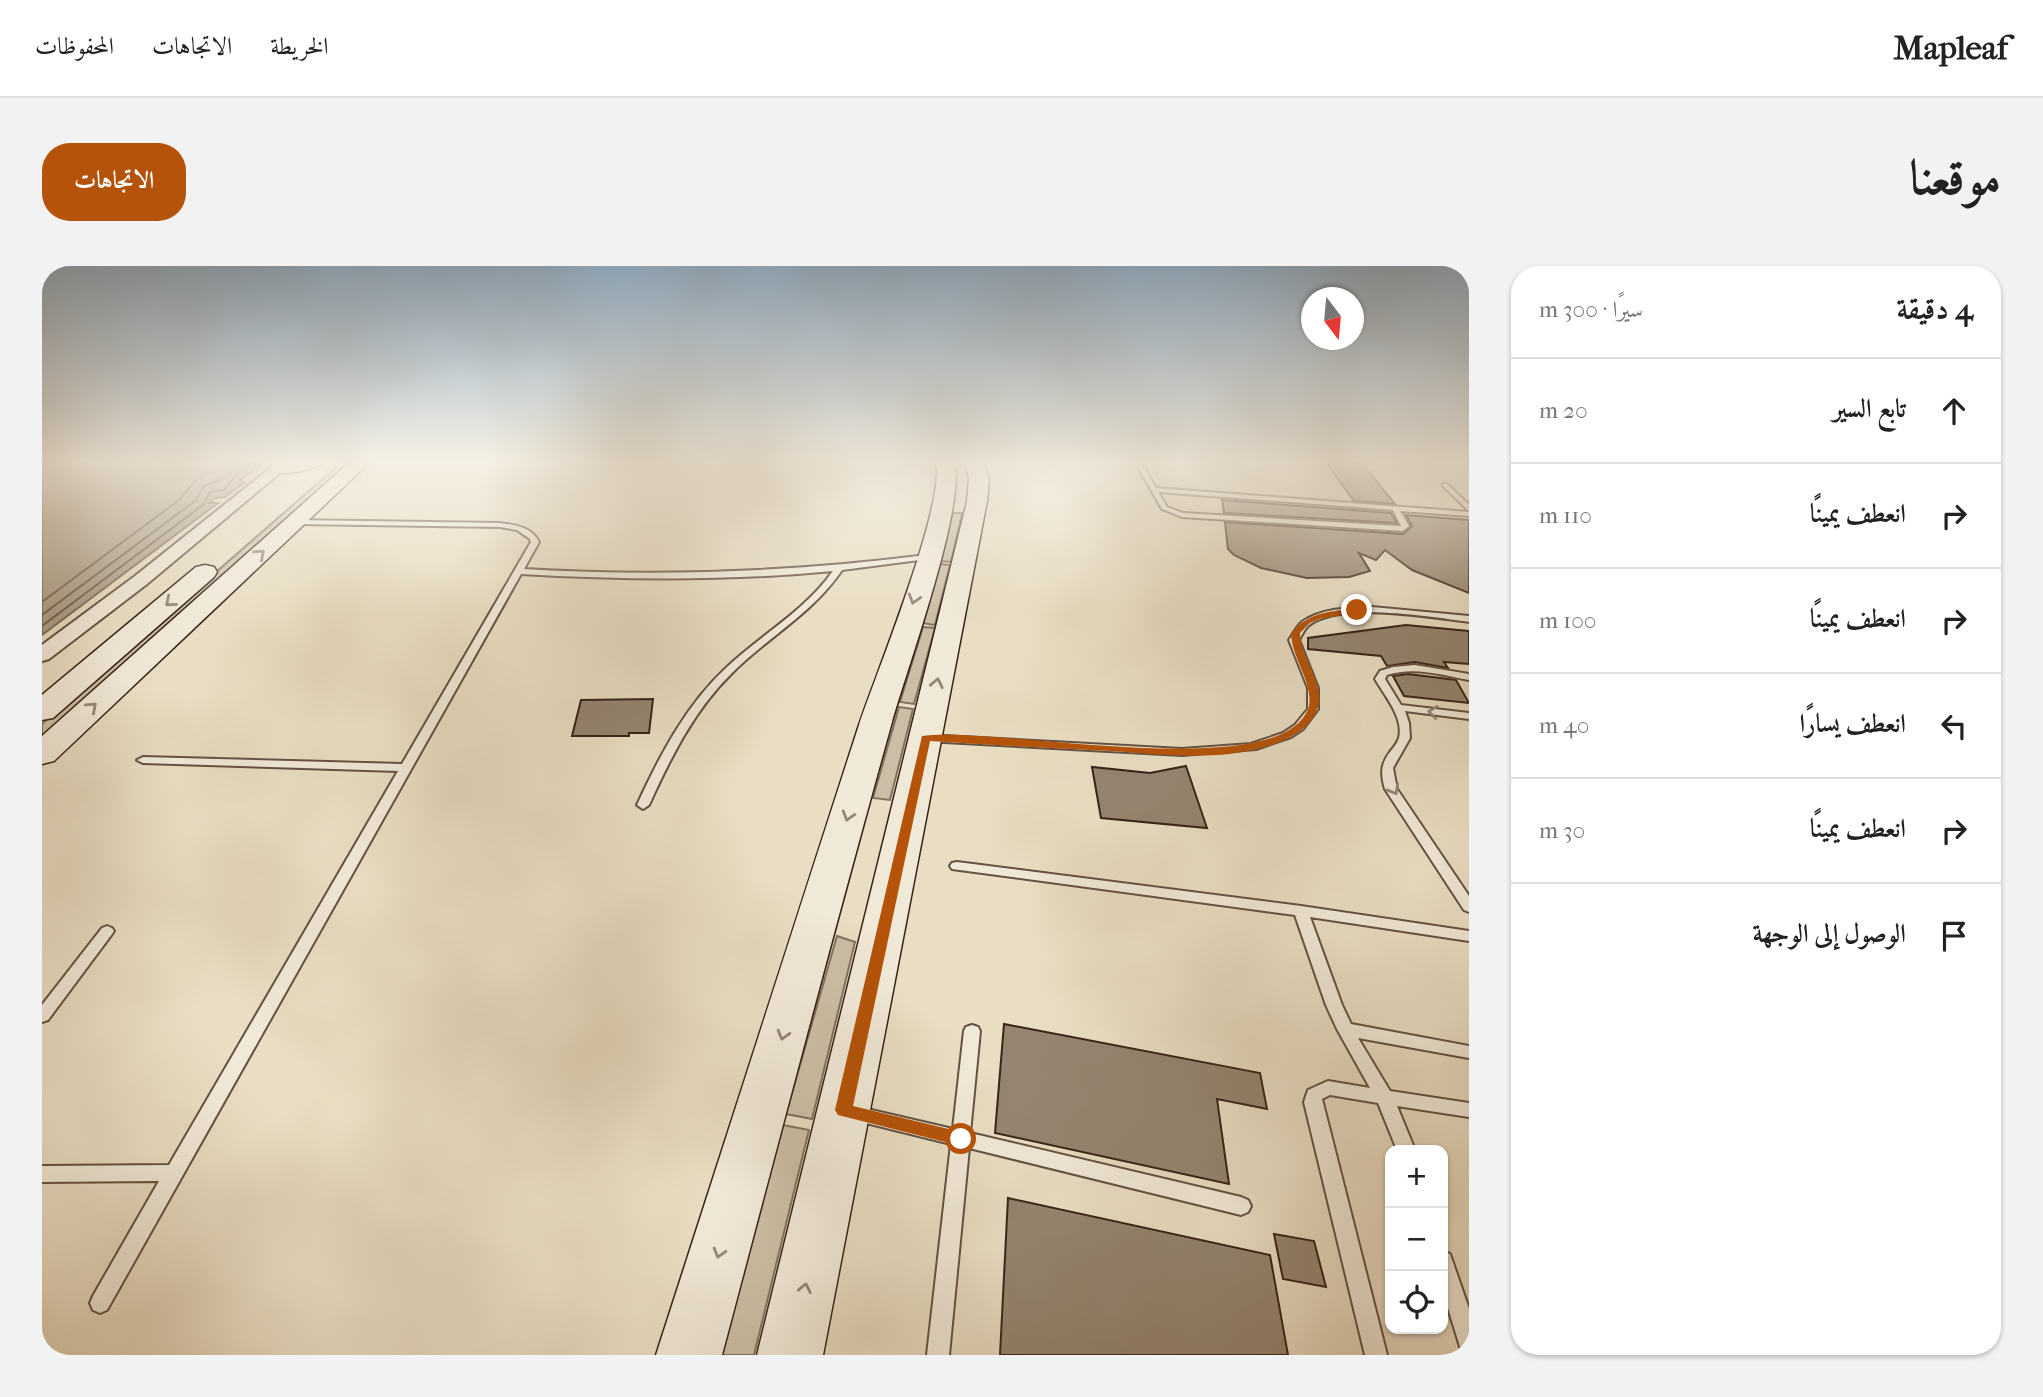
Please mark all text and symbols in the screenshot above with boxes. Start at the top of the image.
text: Mapleaf [1894,29,2008,68]
text: المحفوظات [35,32,114,60]
text: الاتجاهات [152,32,232,60]
text: الخريطة [270,32,329,60]
button: الاتجاهات [42,143,186,221]
text: موقعنا [1909,149,2001,207]
north arrow [1301,287,1364,350]
text: 4 دقيقة [1896,292,1973,327]
text: سيرًا · 300 m [1539,296,1643,323]
icon: ahead [1935,392,1973,430]
text: تابع السير [1833,393,1906,424]
text: 20 m [1539,397,1588,424]
icon: right [1935,497,1973,535]
text: انعطف يمينًا [1810,498,1906,529]
text: 110 m [1539,502,1592,529]
one-way arrow [252,550,265,562]
one-way arrow [908,592,923,604]
one-way arrow [165,594,178,606]
route end [1341,594,1372,625]
icon: right [1935,602,1973,640]
text: انعطف يمينًا [1810,603,1906,634]
text: 100 m [1539,607,1597,634]
one-way arrow [929,677,944,689]
one-way arrow [84,703,97,716]
one-way arrow [1427,704,1439,719]
icon: left [1935,707,1973,745]
text: انعطف يسارًا [1799,708,1906,739]
text: 40 m [1539,712,1589,739]
one-way arrow [1386,783,1399,796]
one-way arrow [842,810,856,822]
icon: right [1935,812,1973,850]
text: انعطف يمينًا [1810,813,1906,844]
text: 30 m [1539,817,1585,844]
icon: arrive [1935,917,1973,955]
text: الوصول إلى الوجهة [1752,918,1906,949]
one-way arrow [777,1028,792,1040]
route start [945,1123,976,1154]
map controls [1385,1145,1448,1334]
button: + [1385,1145,1448,1208]
button: − [1385,1208,1448,1271]
one-way arrow [712,1246,727,1258]
button: locate [1385,1271,1448,1334]
one-way arrow [796,1282,811,1294]

